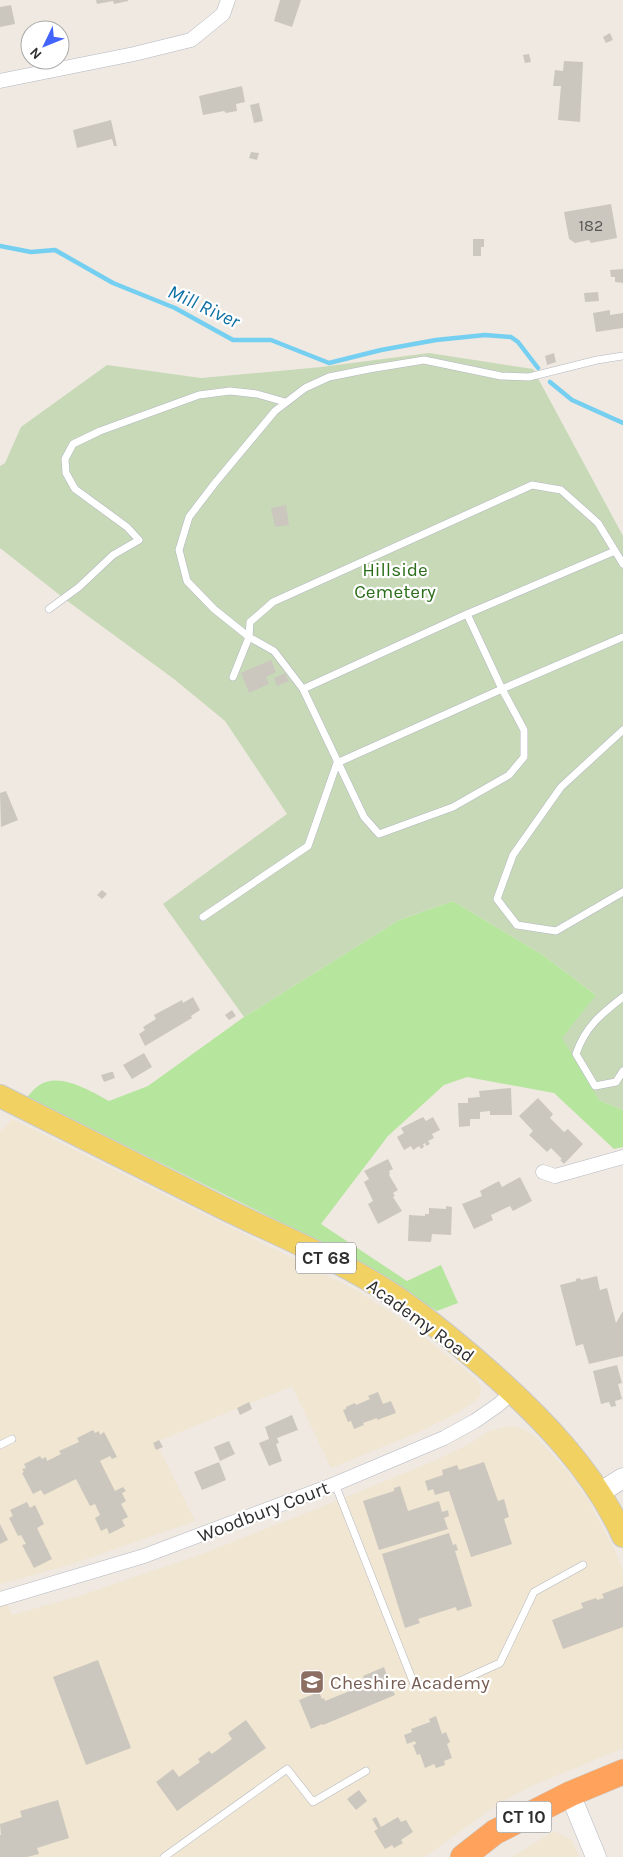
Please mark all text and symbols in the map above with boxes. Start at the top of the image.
north arrow [20,20,70,70]
text: N [26,44,46,63]
house number: 182 [579,216,603,235]
water label: Mill River [164,280,244,334]
park label: Hillside Cemetery [354,559,436,603]
road number: CT 68 [296,1242,356,1274]
street label: Academy Road [363,1275,478,1367]
street label: Woodbury Court [195,1477,332,1547]
school or university icon: Cheshire Academy [299,1669,325,1695]
place label: Cheshire Academy [330,1672,490,1694]
road number: CT 10 [496,1801,552,1832]

